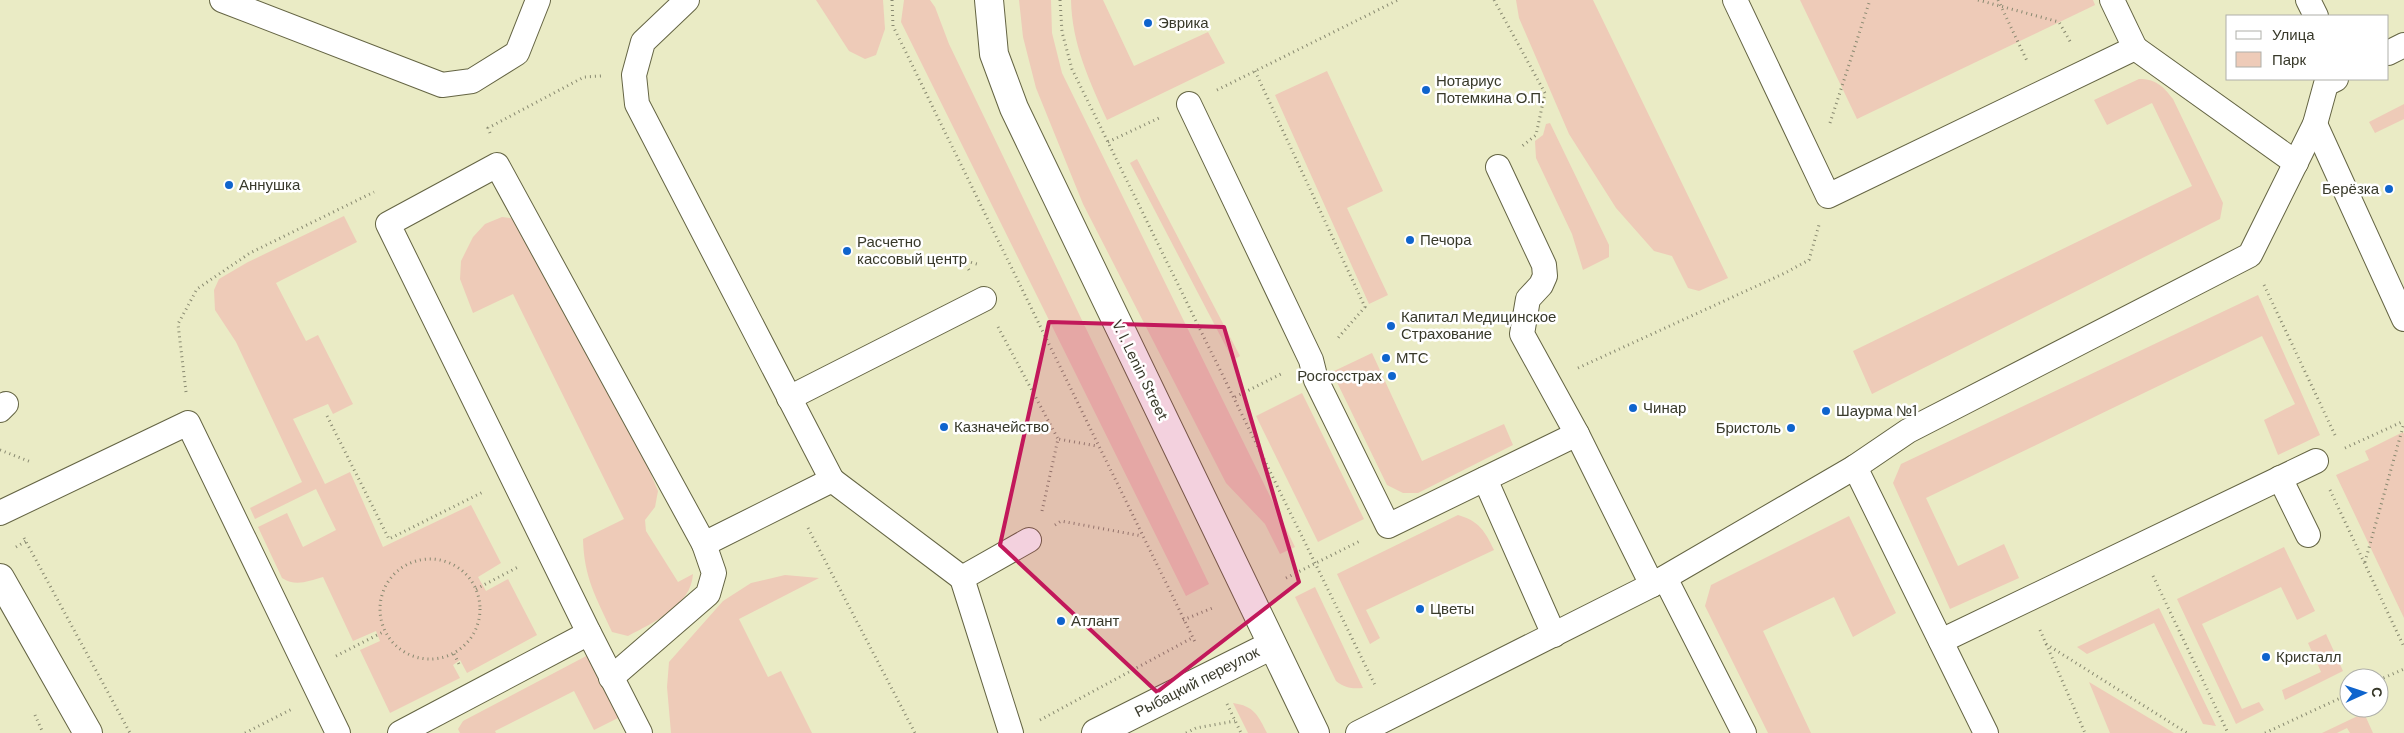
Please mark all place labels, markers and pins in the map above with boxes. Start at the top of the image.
place label: Эврика [1158,13,1209,33]
marker: Эврика [1142,17,1154,29]
place label: Нотариус Потемкина О.П. [1436,71,1544,108]
marker: Нотариус Потемкина О.П. [1420,84,1432,96]
place label: Аннушка [239,175,301,195]
marker: Аннушка [223,179,235,191]
place label: Берёзка [2322,179,2380,199]
marker: Берёзка [2383,183,2395,195]
place label: Печора [1420,230,1472,250]
place label: Расчетно кассовый центр [857,232,967,269]
marker: Печора [1404,234,1416,246]
marker: Расчетно кассовый центр [841,245,853,257]
place label: Капитал Медицинское Страхование [1401,307,1556,344]
marker: Капитал Медицинское Страхование [1385,320,1397,332]
place label: МТС [1396,348,1429,368]
marker: МТС [1380,352,1392,364]
place label: Росгосстрах [1297,366,1382,386]
marker: Росгосстрах [1386,370,1398,382]
place label: Чинар [1643,398,1686,418]
place label: Шаурма №1 [1836,401,1917,421]
marker: Чинар [1627,402,1639,414]
marker: Шаурма №1 [1820,405,1832,417]
place label: Казначейство [954,417,1049,437]
place label: Бристоль [1716,418,1781,438]
marker: Казначейство [938,421,950,433]
marker: Бристоль [1785,422,1797,434]
place label: Цветы [1430,599,1474,619]
marker: Цветы [1414,603,1426,615]
place label: Атлант [1071,611,1120,631]
marker: Атлант [1055,615,1067,627]
place label: Кристалл [2276,647,2342,667]
marker: Кристалл [2260,651,2272,663]

